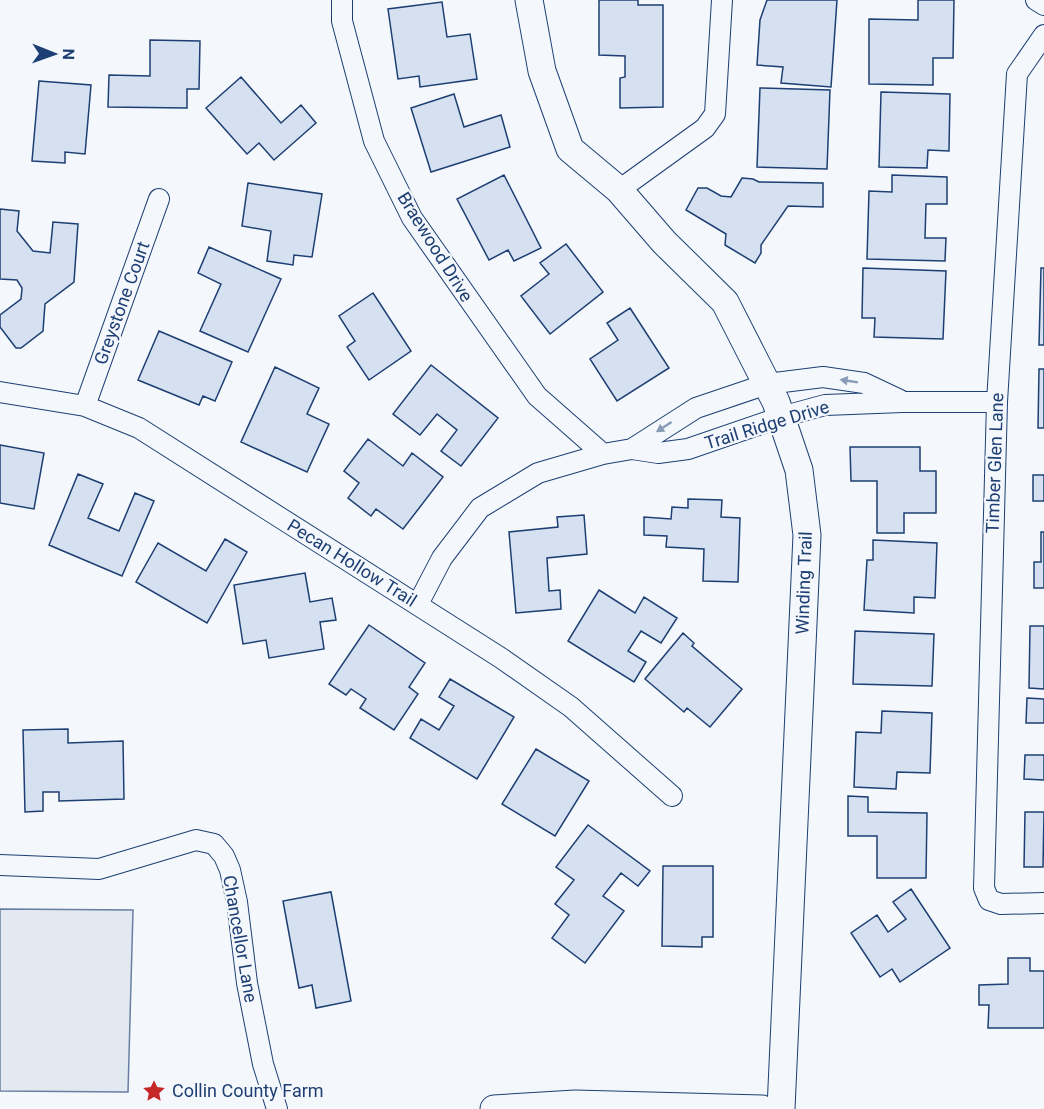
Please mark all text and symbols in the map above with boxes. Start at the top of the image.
north arrow [24,24,84,84]
text: N [59,48,78,60]
street label: Braewood Drive [393,188,478,305]
street label: Greystone Court [89,238,154,367]
one-way arrow [839,376,858,385]
street label: Timber Glen Lane [982,392,1007,534]
street label: Trail Ridge Drive [702,396,832,453]
one-way arrow [656,422,672,433]
street label: Pecan Hollow Trail [284,514,421,611]
street label: Winding Trail [791,531,816,635]
street label: Chancellor Lane [219,874,262,1004]
place icon: Collin County Farm [141,1078,167,1104]
place label: Collin County Farm [172,1080,324,1101]

